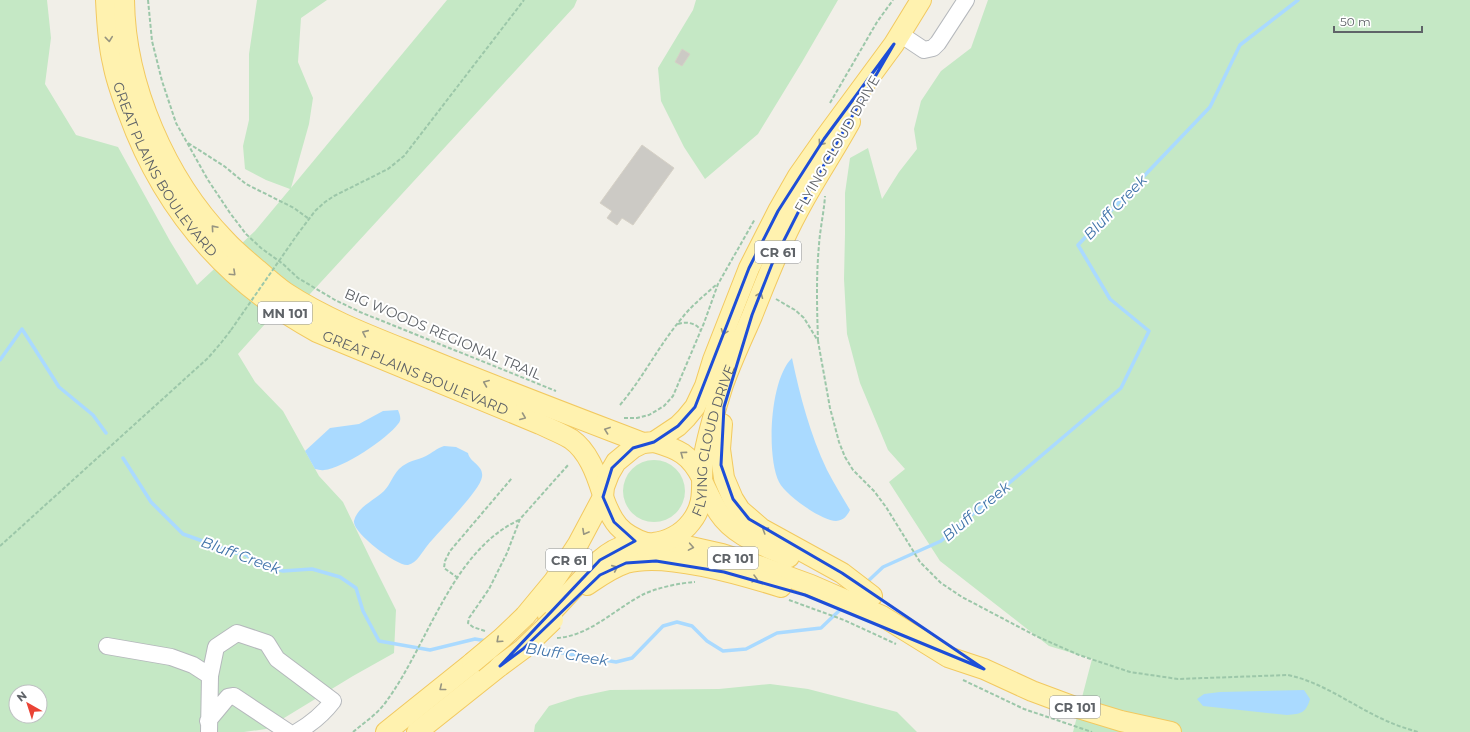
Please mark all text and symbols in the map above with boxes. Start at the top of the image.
scale bar [1334,8,1422,34]
text: 50 m [1340,14,1371,29]
one-way arrow [105,36,114,42]
street label: FLYING CLOUD DRIVE [790,72,884,216]
street label: GREAT PLAINS BOULEVARD [109,79,222,261]
one-way arrow [819,138,826,145]
water label: Bluff Creek [1079,170,1151,244]
one-way arrow [212,225,219,233]
road number: CR 61 [755,241,801,263]
one-way arrow [228,268,236,275]
street label: BIG WOODS REGIONAL TRAIL [342,284,545,384]
one-way arrow [755,291,763,299]
road number: MN 101 [258,302,312,324]
street label: GREAT PLAINS BOULEVARD [320,326,511,419]
one-way arrow [720,329,728,336]
one-way arrow [362,330,369,338]
street label: FLYING CLOUD DRIVE [687,362,739,519]
one-way arrow [482,379,489,387]
one-way arrow [520,412,527,420]
one-way arrow [603,426,610,435]
one-way arrow [680,452,687,459]
water label: Bluff Creek [938,476,1015,545]
one-way arrow [762,527,769,535]
one-way arrow [582,528,589,535]
water label: Bluff Creek [199,532,284,579]
one-way arrow [688,543,694,551]
road number: CR 101 [708,547,758,569]
road number: CR 61 [546,549,592,571]
one-way arrow [610,565,618,573]
one-way arrow [752,575,759,583]
one-way arrow [497,636,504,643]
water label: Bluff Creek [524,638,611,670]
one-way arrow [439,683,446,690]
north arrow [8,684,48,724]
text: N [14,688,30,704]
road number: CR 101 [1050,696,1100,718]

